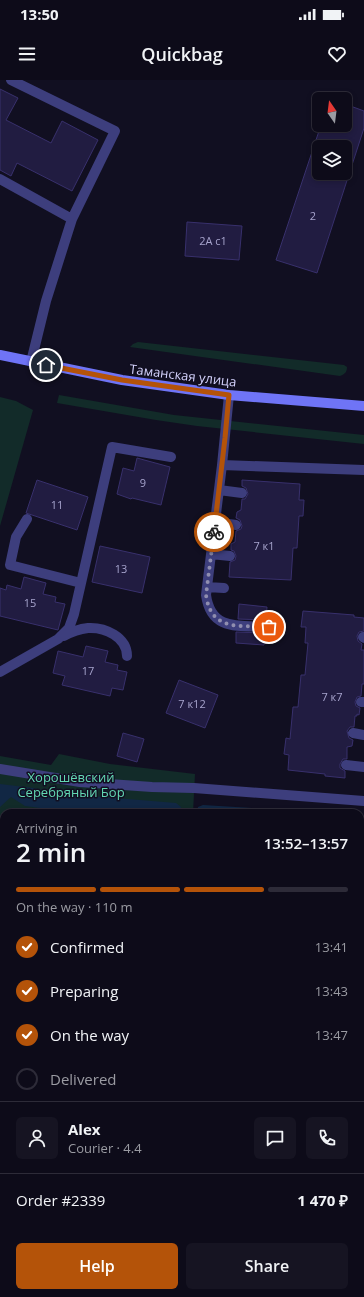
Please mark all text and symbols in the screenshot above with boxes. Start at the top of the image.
text: 13:50 [20,4,59,24]
text: Quickbag [141,42,223,66]
icon: menu [16,43,38,65]
icon: heart [326,43,348,65]
north arrow [312,92,352,132]
map controls [312,92,352,180]
button: layers [312,140,352,180]
house number: 2 [310,208,316,223]
house number: 2А с1 [199,233,227,248]
pin [29,348,63,382]
icon: home [35,354,57,376]
street label: Таманская улица [128,360,238,390]
house number: 9 [140,475,146,490]
house number: 11 [51,497,63,512]
courier [194,512,234,552]
icon: bike [203,521,225,543]
house number: 7 к1 [253,538,275,553]
house number: 13 [115,561,127,576]
house number: 15 [24,595,36,610]
pin [252,610,286,644]
icon: bag [258,616,280,638]
house number: 17 [82,663,94,678]
house number: 7 к7 [321,689,343,704]
house number: 7 к12 [178,696,206,711]
park label: Хорошёвский Серебряный Бор [17,768,125,801]
text: Arriving in [16,819,78,837]
text: 13:52–13:57 [264,833,348,853]
text: 2 min [16,834,86,870]
text: On the way · 110 m [16,898,132,916]
icon: check [16,936,38,958]
text: Confirmed [50,937,124,957]
text: 13:41 [315,938,348,956]
icon: check [16,980,38,1002]
text: Preparing [50,981,118,1001]
text: 13:43 [315,982,348,1000]
icon: check [16,1024,38,1046]
text: On the way [50,1025,129,1045]
text: 13:47 [315,1026,348,1044]
text: Delivered [50,1069,117,1089]
button: person [16,1117,58,1159]
button: chat [254,1117,296,1159]
button: phone [306,1117,348,1159]
text: Alex [68,1119,100,1139]
text: Courier · 4.4 [68,1139,142,1157]
text: Order #2339 [16,1190,105,1210]
text: 1 470 ₽ [297,1190,348,1210]
button: Help [16,1243,178,1289]
button: Share [186,1243,348,1289]

